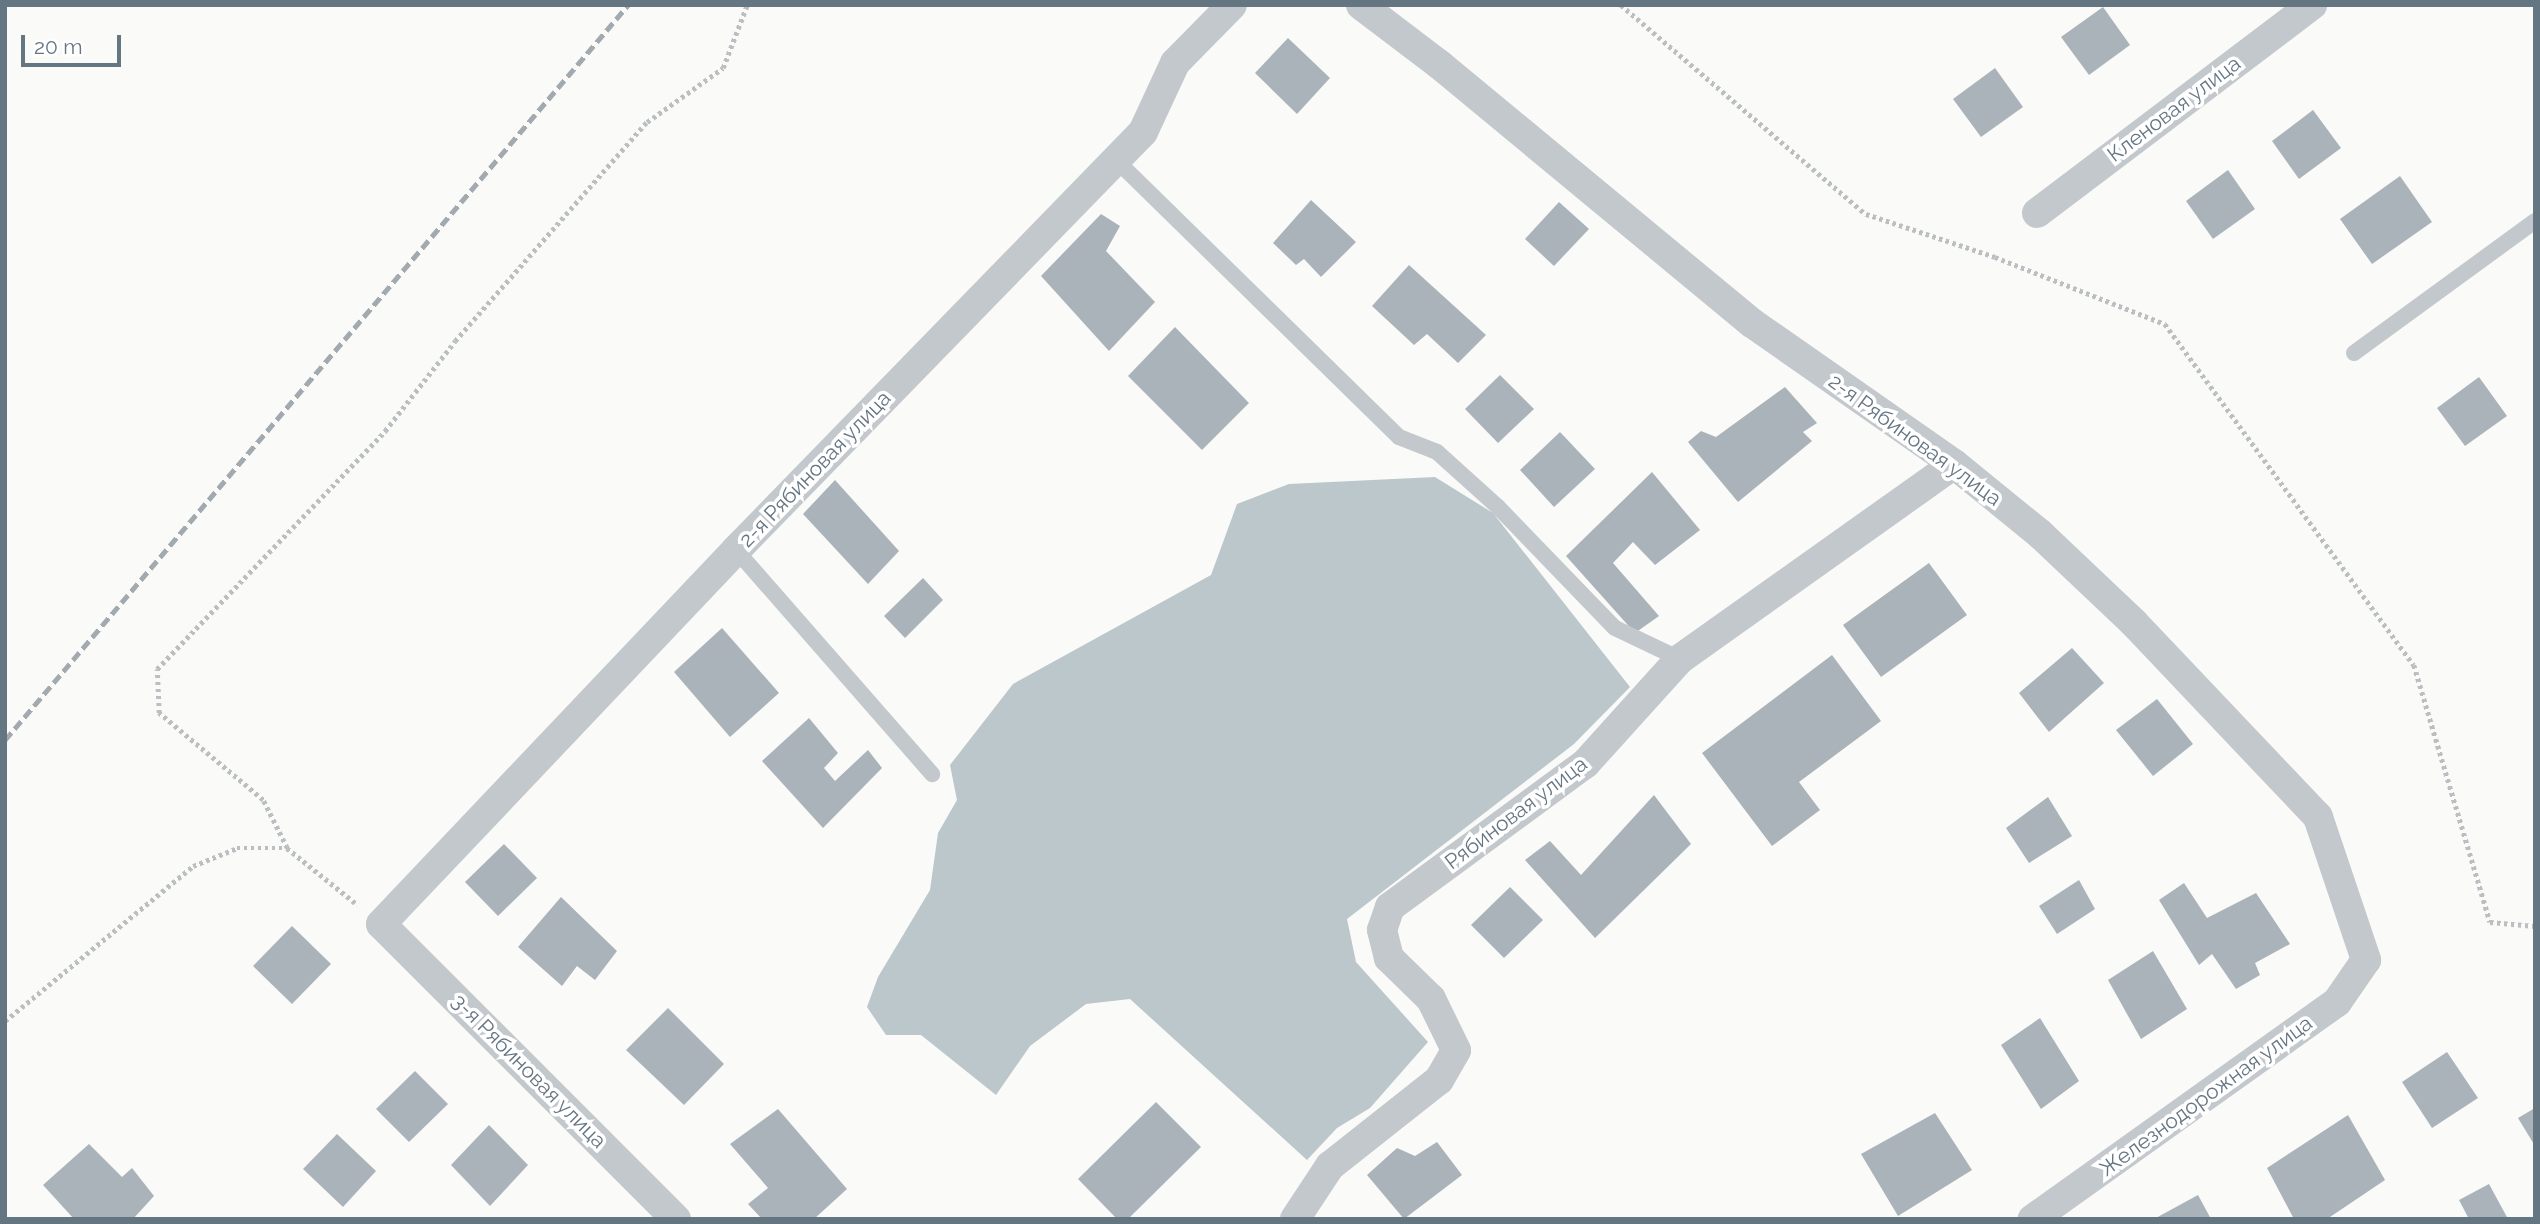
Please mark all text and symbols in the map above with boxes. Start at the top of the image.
scale bar [24,21,124,65]
text: 20 m [34,34,82,59]
street label: Кленовая улица [2102,51,2246,167]
street label: 2-я Рябиновая улица [1823,369,2007,511]
street label: 2-я Рябиновая улица [734,385,896,553]
street label: Рябиновая улица [1440,751,1592,875]
street label: 3-я Рябиновая улица [446,988,612,1154]
street label: Железнодорожная улица [2095,1010,2317,1182]

